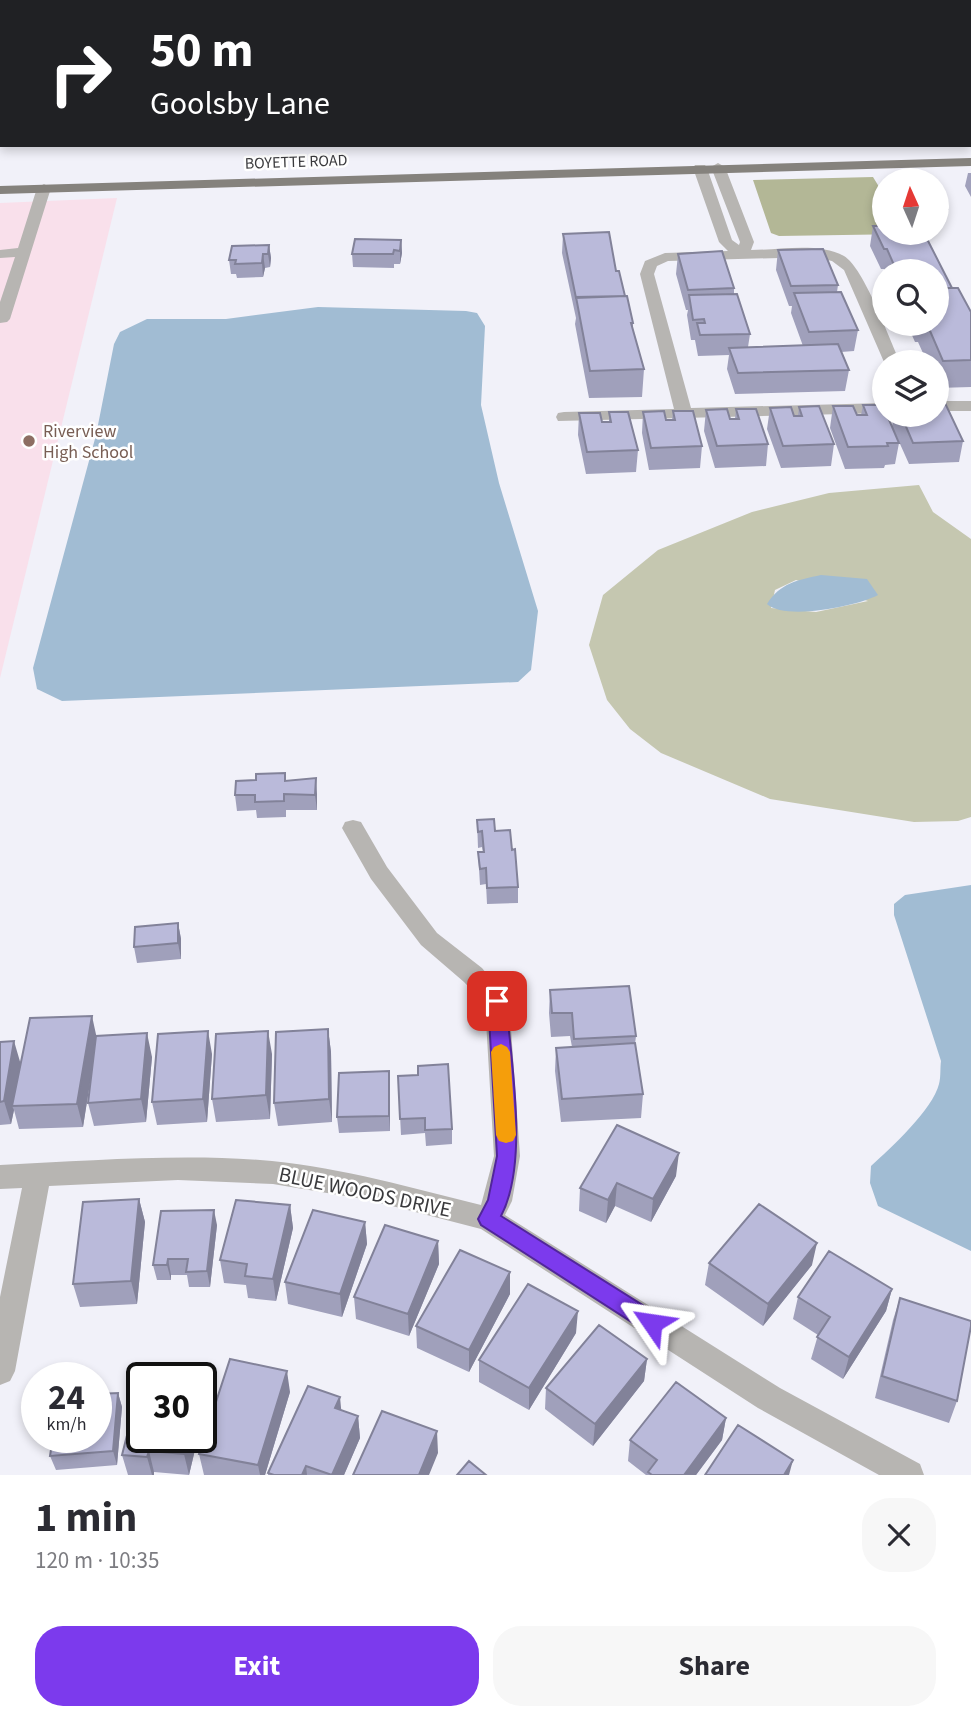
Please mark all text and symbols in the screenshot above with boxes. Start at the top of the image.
text: 50 m [150,16,254,86]
icon: right [35,28,126,119]
text: Goolsby Lane [150,81,330,127]
street label: BOYETTE ROAD [244,149,348,175]
north arrow [872,168,948,245]
map controls [872,168,949,427]
button: search [872,259,949,336]
button: layers [872,350,949,427]
place label: Riverview High School [43,419,133,465]
marker: Riverview High School [21,433,37,449]
pin [467,971,527,1031]
icon: arrive [478,982,516,1020]
street label: BLUE WOODS DRIVE [276,1159,454,1225]
position arrow [615,1286,689,1360]
speed limit sign: 30 [126,1362,217,1453]
text: 24 [48,1373,85,1423]
text: km/h [47,1412,86,1437]
text: 1 min [35,1488,137,1548]
button: close [862,1498,936,1572]
text: 120 m · 10:35 [35,1544,159,1577]
button: Exit [35,1626,479,1706]
button: Share [493,1626,936,1706]

